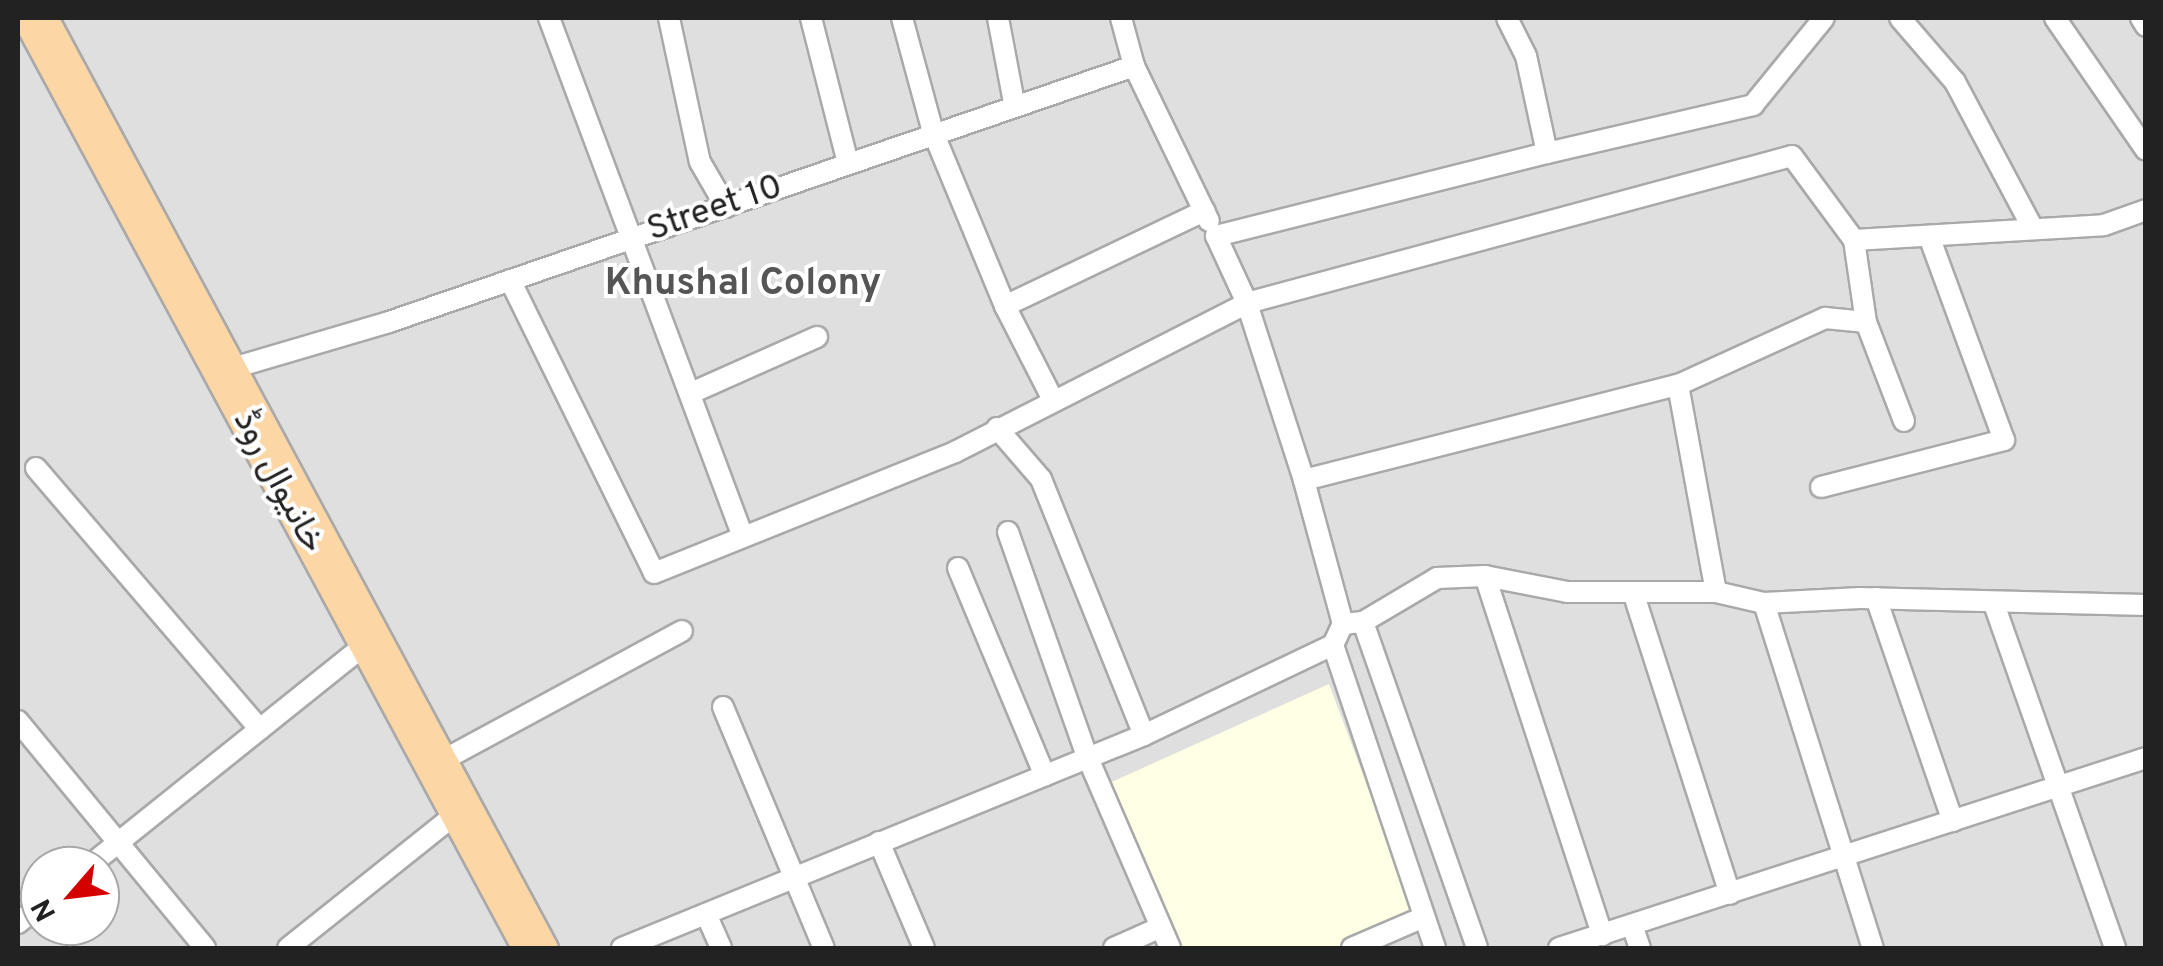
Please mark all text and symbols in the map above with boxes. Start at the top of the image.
street label: Street 10 [642,166,788,252]
district label: Khushal Colony [605,262,881,308]
street label: خانیوال روڈ [223,404,333,560]
north arrow [20,846,120,946]
text: N [25,892,66,926]

